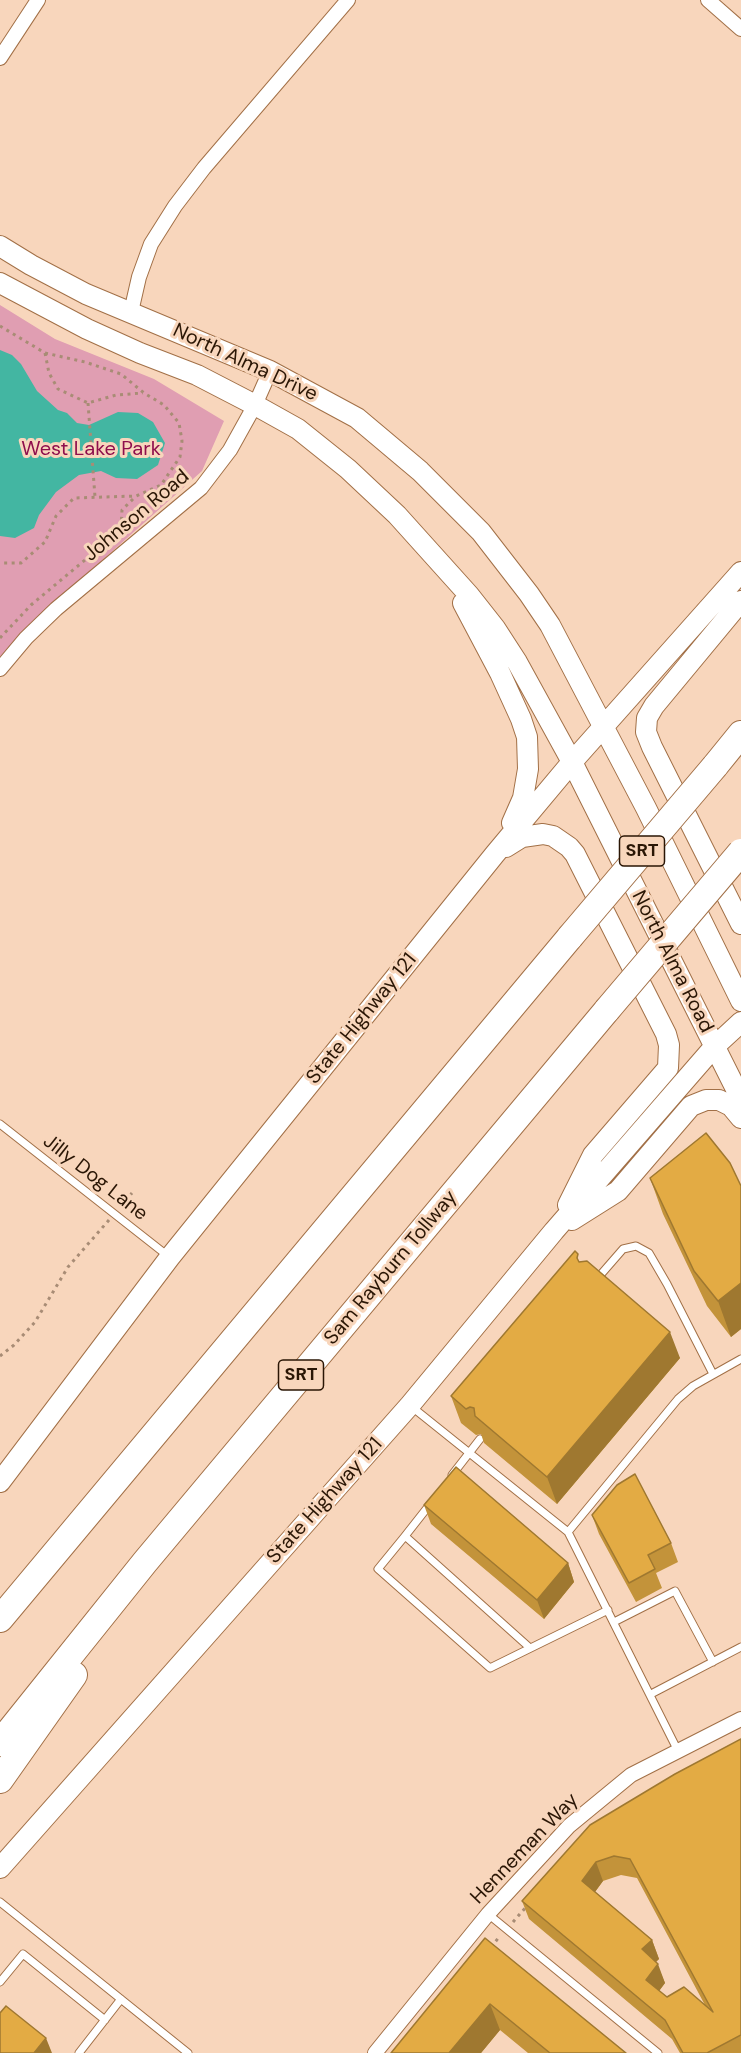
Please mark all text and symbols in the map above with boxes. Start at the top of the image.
street label: North Alma Drive [169,319,321,407]
park label: West Lake Park [21,438,161,462]
street label: Johnson Road [79,465,195,567]
road number: SRT [620,836,664,866]
street label: North Alma Road [626,887,718,1037]
street label: State Highway 121 [302,949,422,1089]
street label: Jilly Dog Lane [38,1130,152,1226]
street label: Sam Rayburn Tollway [319,1186,463,1350]
road number: SRT [278,1360,324,1390]
street label: State Highway 121 [262,1433,388,1569]
street label: Henneman Way [466,1789,584,1909]

